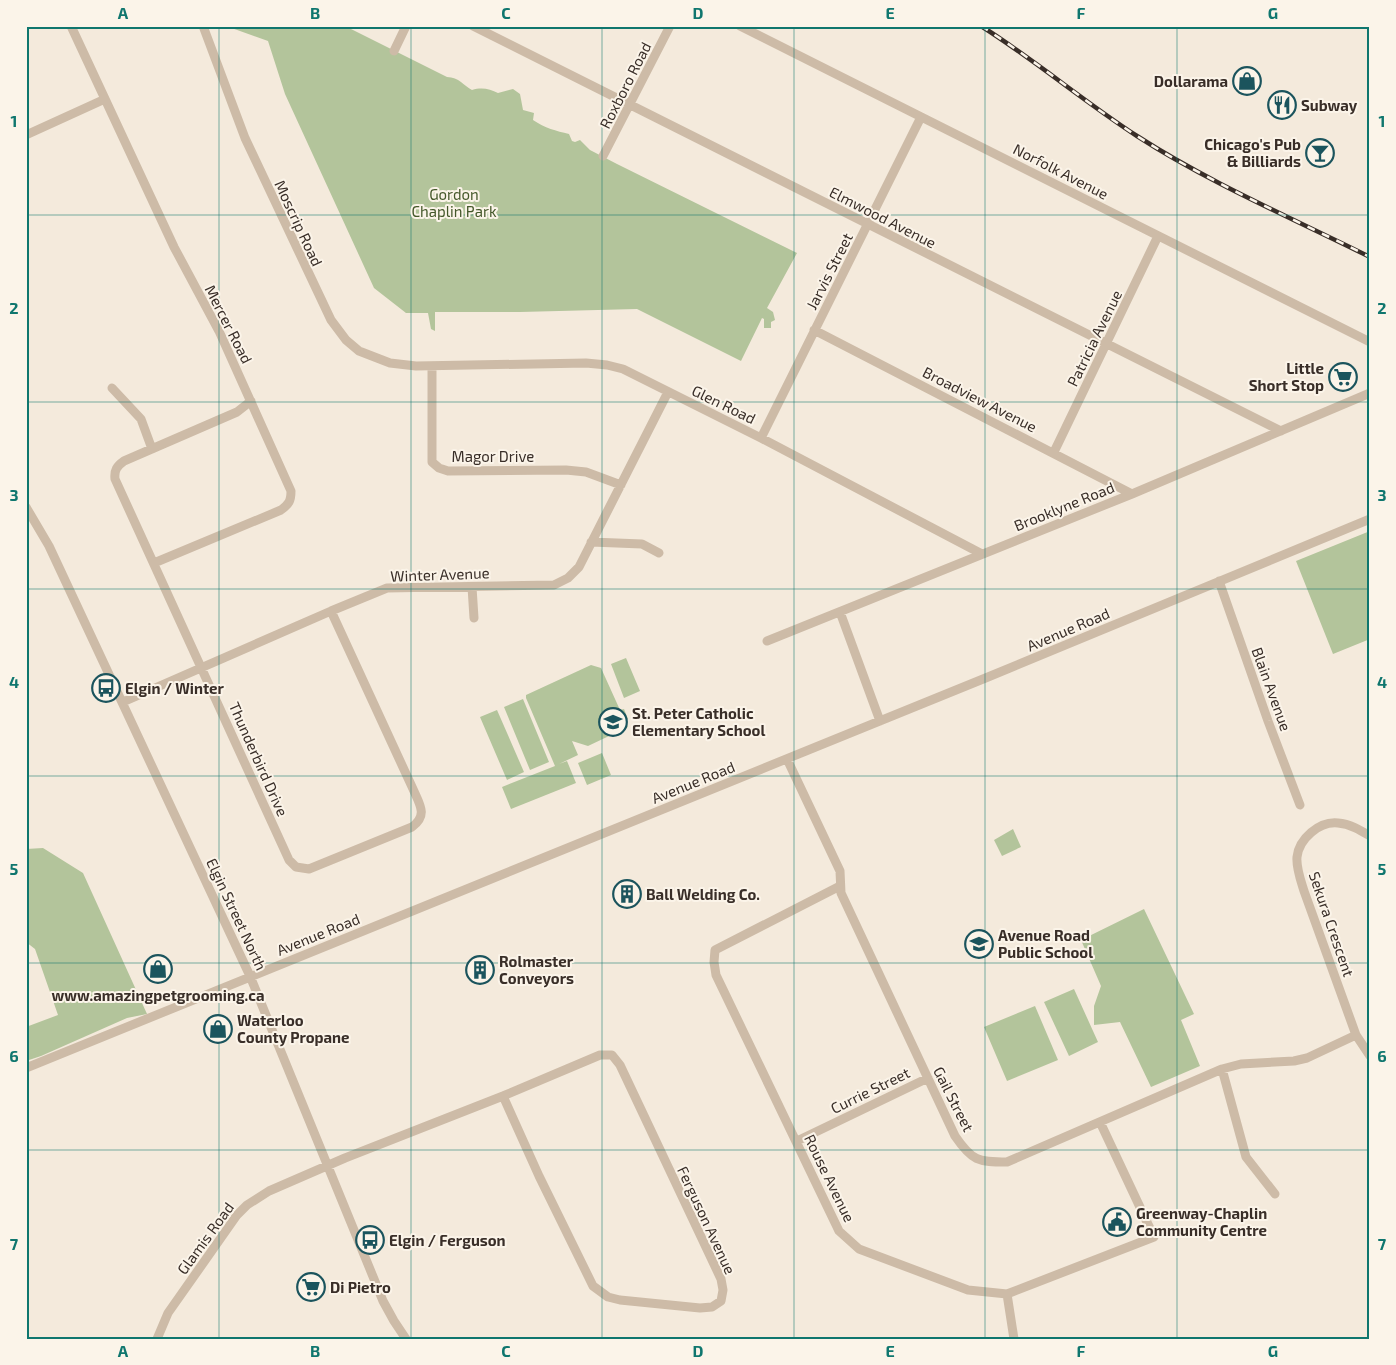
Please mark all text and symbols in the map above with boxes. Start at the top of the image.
text: A [118,3,129,22]
text: B [310,3,320,22]
text: C [501,3,511,22]
text: D [693,3,704,22]
text: E [885,3,895,22]
text: F [1077,3,1086,22]
text: G [1268,3,1278,22]
street label: Roxboro Road [595,39,655,131]
shop icon: Dollarama [1232,66,1262,96]
place label: Dollarama [1154,72,1228,90]
restaurant icon: Subway [1267,90,1297,120]
place label: Subway [1301,96,1358,115]
text: 1 [11,111,17,130]
text: 1 [1379,111,1385,130]
place label: Chicago's Pub & Billiards [1204,135,1301,170]
bar icon: Chicago's Pub & Billiards [1305,138,1335,168]
street label: Norfolk Avenue [1010,139,1112,203]
street label: Moscrip Road [271,177,327,269]
street label: Elmwood Avenue [827,182,939,252]
park label: Gordon Chaplin Park [411,185,497,220]
street label: Jarvis Street [802,229,856,312]
street label: Mercer Road [201,282,257,366]
street label: Patricia Avenue [1063,287,1125,389]
text: 2 [9,298,19,317]
text: 2 [1377,298,1387,317]
place label: Little Short Stop [1249,359,1324,394]
street label: Broadview Avenue [920,362,1040,436]
supermarket icon: Little Short Stop [1328,362,1358,392]
street label: Glen Road [689,381,759,427]
street label: Magor Drive [452,447,534,465]
street label: Brooklyne Road [1011,478,1117,534]
text: 3 [9,485,19,504]
text: 3 [1377,485,1387,504]
street label: Winter Avenue [390,563,490,585]
street label: Avenue Road [1024,603,1112,655]
street label: Blain Avenue [1249,645,1295,733]
text: 4 [9,672,19,691]
text: 4 [1377,672,1387,691]
bus stop icon: Elgin / Winter [91,673,121,703]
place label: Elgin / Winter [125,679,225,697]
street label: Thunderbird Drive [226,699,292,819]
place label: St. Peter Catholic Elementary School [632,704,765,740]
school or university icon: St. Peter Catholic Elementary School [598,707,628,737]
street label: Avenue Road [649,757,737,807]
street label: Elgin Street North [203,855,271,973]
text: 5 [10,859,19,878]
text: 5 [1378,859,1387,878]
street label: Sekura Crescent [1306,869,1359,979]
building icon: Ball Welding Co. [612,879,642,909]
place label: Ball Welding Co. [646,885,760,903]
street label: Avenue Road [274,909,362,959]
place label: Avenue Road Public School [998,926,1093,961]
school or university icon: Avenue Road Public School [964,929,994,959]
place label: Rolmaster Conveyors [499,952,574,988]
shop icon: www.amazingpetgrooming.ca [143,954,173,984]
building icon: Rolmaster Conveyors [465,955,495,985]
place label: www.amazingpetgrooming.ca [52,986,264,1004]
place label: Waterloo County Propane [237,1011,350,1047]
shop icon: Waterloo County Propane [203,1014,233,1044]
text: 6 [9,1046,19,1065]
text: 6 [1377,1046,1387,1065]
street label: Currie Street [827,1063,913,1117]
street label: Gail Street [930,1064,978,1135]
street label: Rouse Avenue [801,1131,859,1225]
street label: Ferguson Avenue [674,1163,740,1277]
street label: Glamis Road [173,1199,237,1277]
place label: Greenway-Chaplin Community Centre [1136,1204,1267,1240]
public building icon: Greenway-Chaplin Community Centre [1102,1207,1132,1237]
bus stop icon: Elgin / Ferguson [355,1225,385,1255]
place label: Elgin / Ferguson [389,1231,506,1249]
text: 7 [10,1234,19,1253]
text: 7 [1378,1234,1387,1253]
supermarket icon: Di Pietro [296,1272,326,1302]
place label: Di Pietro [330,1278,391,1296]
text: A [118,1341,129,1360]
text: B [310,1341,320,1360]
text: C [501,1341,511,1360]
text: D [693,1341,704,1360]
text: E [885,1341,895,1360]
text: F [1077,1341,1086,1360]
text: G [1268,1341,1278,1360]

